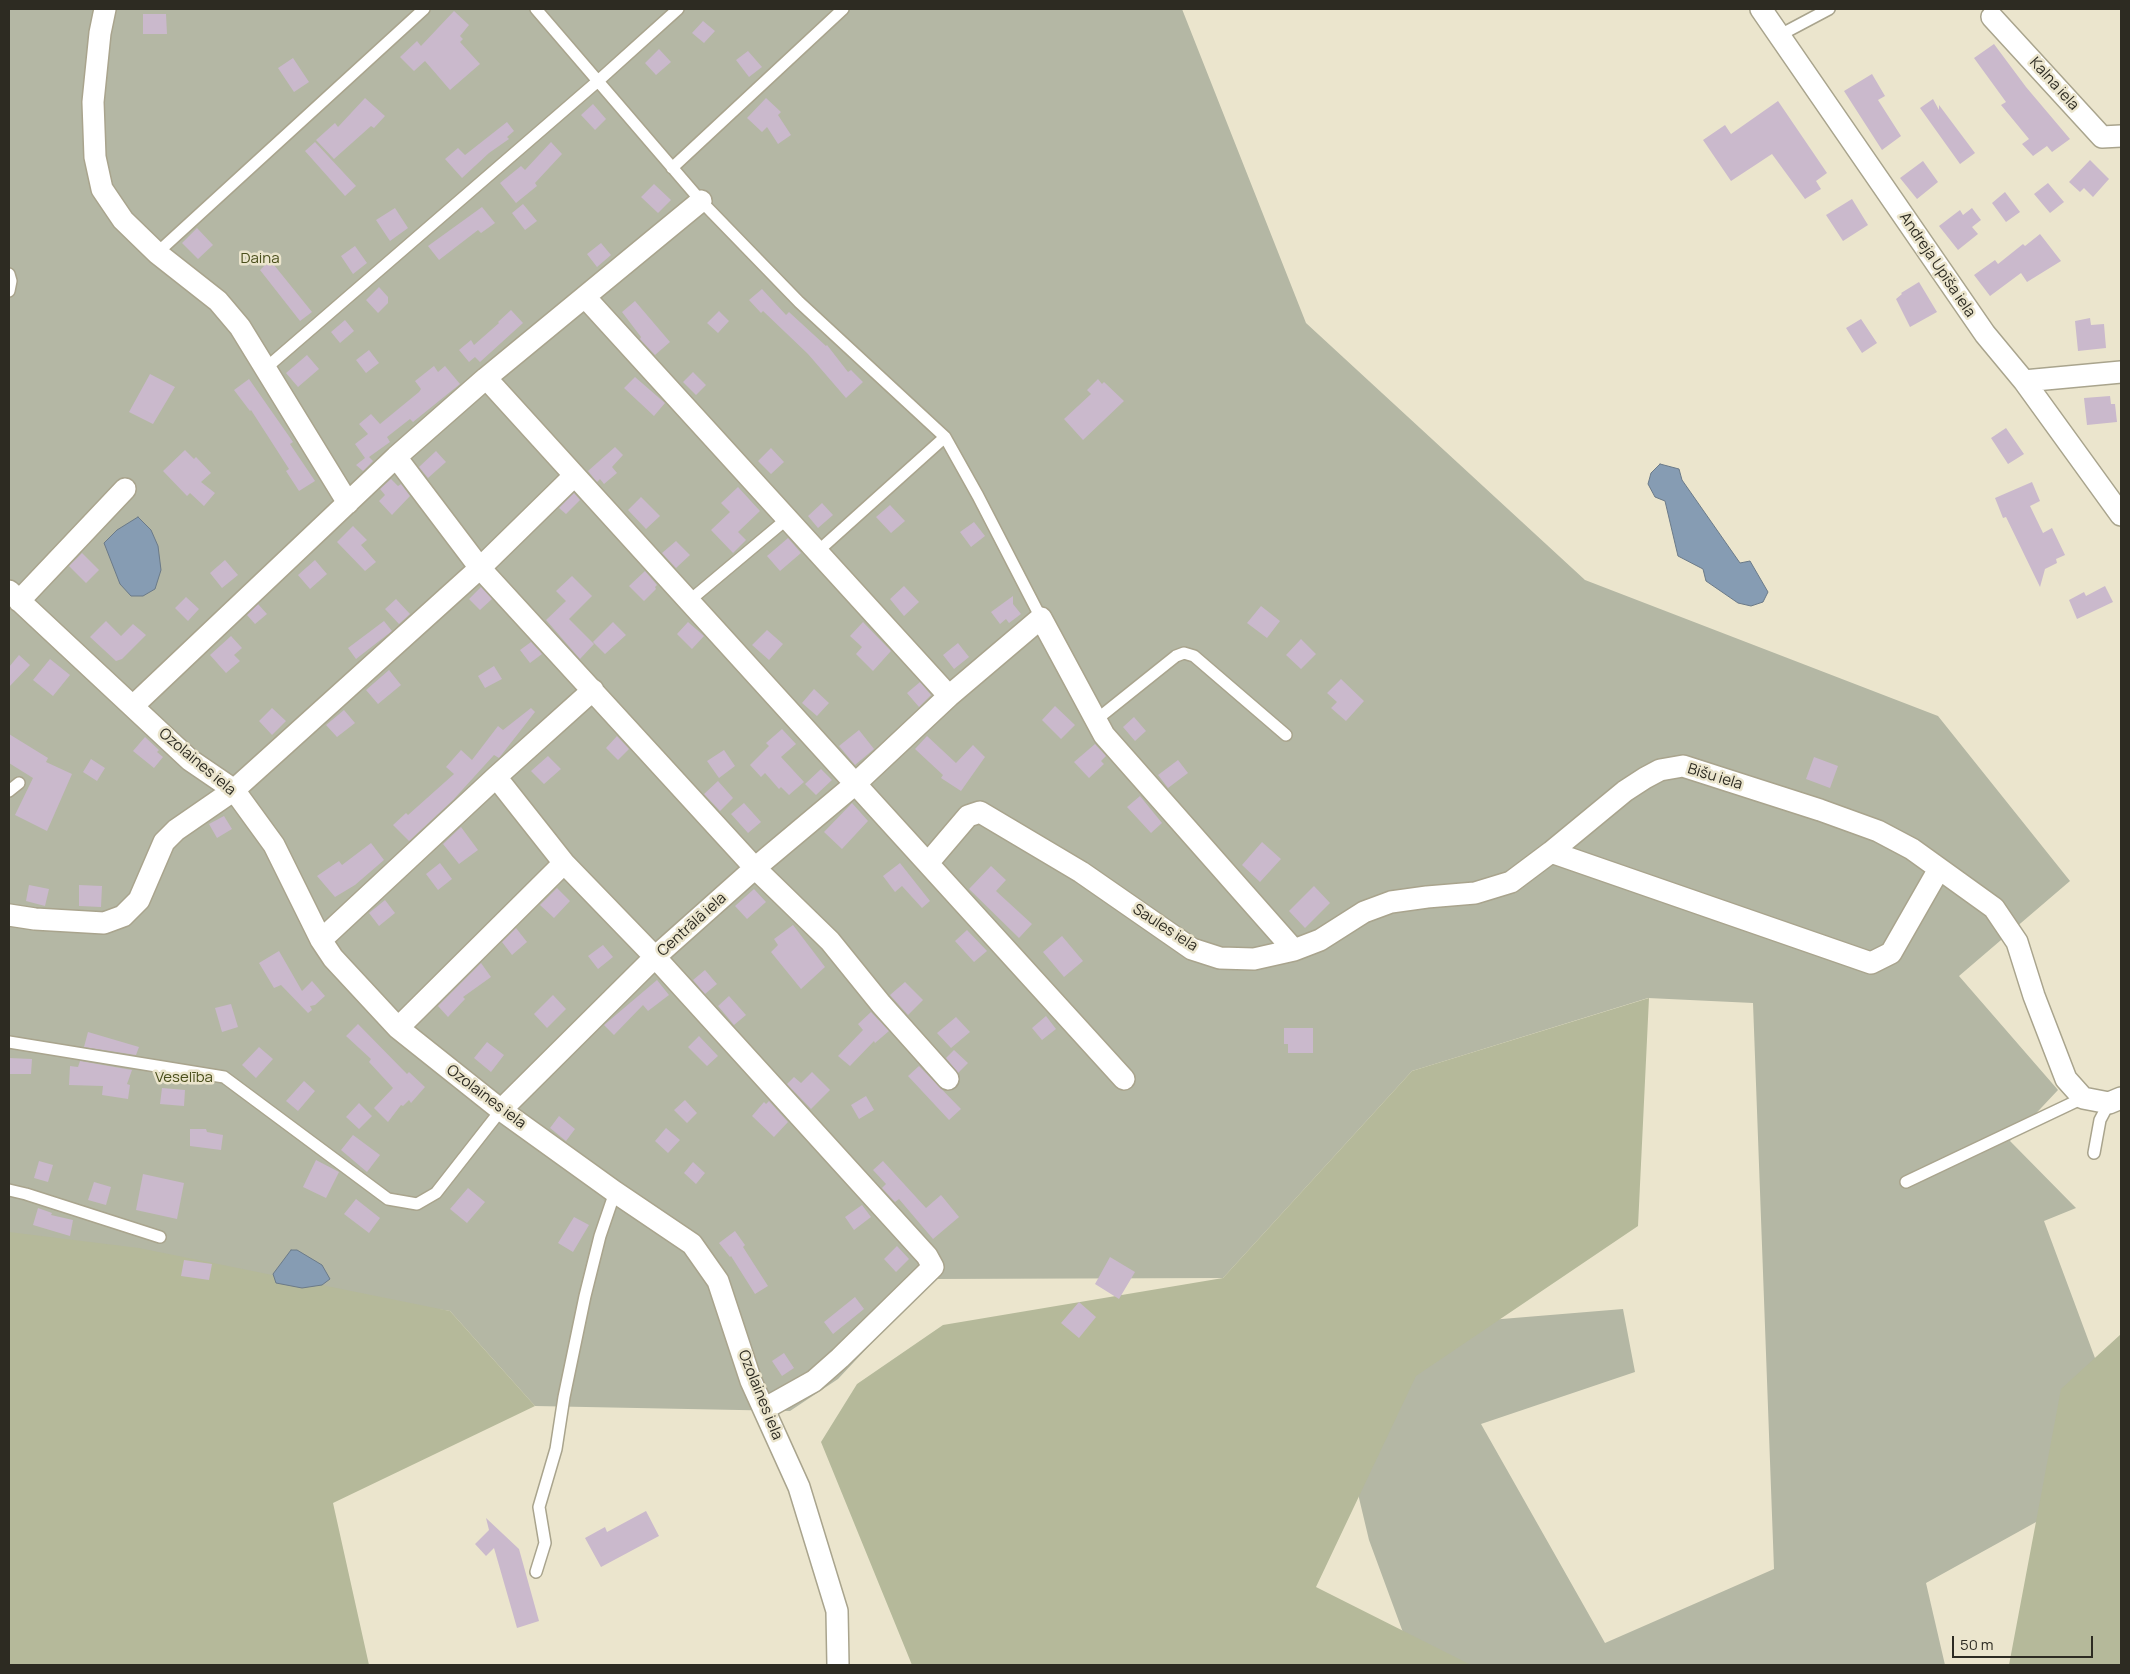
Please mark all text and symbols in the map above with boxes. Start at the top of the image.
street label: Kalna iela [2026,54,2082,114]
street label: Andreja Upīša iela [1895,209,1979,321]
park label: Daina [240,250,280,268]
street label: Ozolaines iela [155,725,239,799]
street label: Bišu iela [1685,760,1745,794]
street label: Centrālā iela [654,889,730,961]
street label: Saules iela [1129,900,1201,956]
street label: Ozolaines iela [443,1061,529,1133]
park label: Veselība [155,1069,213,1087]
street label: Ozolaines iela [734,1348,786,1442]
scale bar [1955,1626,2096,1658]
text: 50 m [1960,1634,1994,1655]

